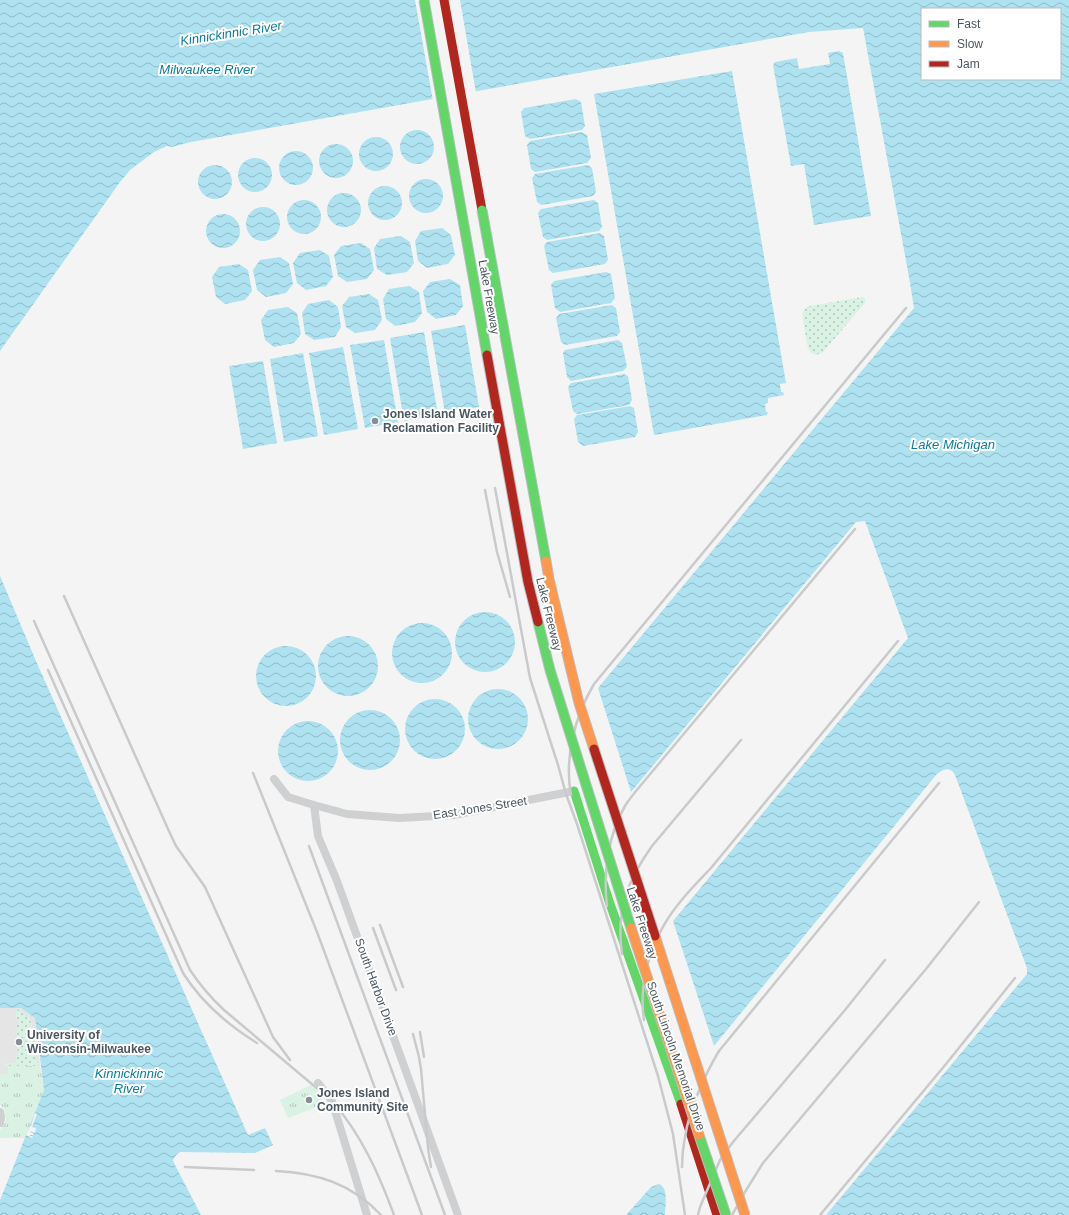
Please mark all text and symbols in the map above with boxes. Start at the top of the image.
legend [921,8,1061,80]
water label: Kinnickinnic River [179,17,283,48]
text: Fast [957,17,981,31]
text: Slow [957,37,983,51]
text: Jam [957,57,980,71]
water label: Milwaukee River [159,62,255,77]
street label: Lake Freeway [476,259,502,335]
place label: Jones Island Water Reclamation Facility [383,407,499,435]
marker: Jones Island Water Reclamation Facility [370,416,380,426]
water label: Lake Michigan [911,437,995,452]
street label: Lake Freeway [533,576,565,652]
street label: East Jones Street [432,794,529,822]
street label: Lake Freeway [624,885,660,961]
street label: South Harbor Drive [352,936,400,1038]
street label: South Lincoln Memorial Drive [644,980,708,1133]
place label: University of Wisconsin-Milwaukee [27,1028,151,1056]
marker: University of Wisconsin-Milwaukee [14,1037,24,1047]
water label: Kinnickinnic River [95,1066,164,1096]
place label: Jones Island Community Site [317,1086,409,1114]
marker: Jones Island Community Site [304,1095,314,1105]

